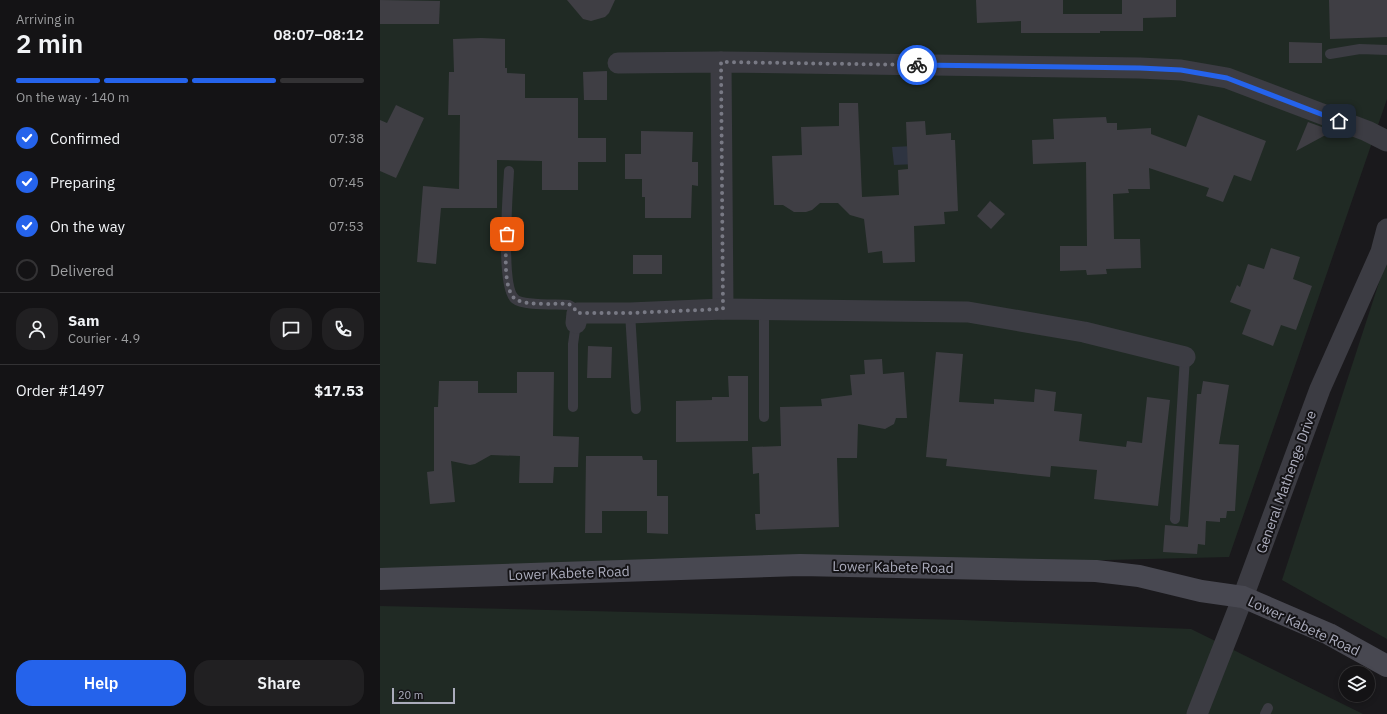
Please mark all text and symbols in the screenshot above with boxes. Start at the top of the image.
text: Arriving in [16,11,75,28]
text: 08:07–08:12 [274,25,364,44]
text: 2 min [16,26,83,60]
courier [897,45,937,85]
icon: bike [906,54,928,76]
text: On the way · 140 m [16,89,129,106]
pin [1322,104,1356,138]
icon: home [1328,110,1350,132]
icon: check [16,127,38,149]
text: Confirmed [50,129,120,148]
text: 07:38 [329,130,364,147]
icon: check [16,171,38,193]
text: Preparing [50,173,115,192]
text: 07:45 [329,174,364,191]
icon: check [16,215,38,237]
text: On the way [50,217,125,236]
pin [490,217,524,251]
text: 07:53 [329,218,364,235]
icon: bag [496,223,518,245]
text: Delivered [50,261,114,280]
button: person [16,308,58,350]
button: chat [270,308,312,350]
button: phone [322,308,364,350]
text: Sam [68,311,99,330]
text: Courier · 4.9 [68,330,140,347]
text: Order #1497 [16,381,105,400]
text: $17.53 [314,381,364,400]
street label: General Mathenge Drive [1252,408,1320,556]
street label: Lower Kabete Road [832,557,954,577]
street label: Lower Kabete Road [508,562,630,584]
street label: Lower Kabete Road [1245,592,1363,660]
button: Help [16,660,186,706]
button: Share [194,660,364,706]
map controls [1339,666,1375,702]
button: layers [1339,666,1375,702]
scale bar [392,686,455,705]
text: 20 m [398,688,423,702]

